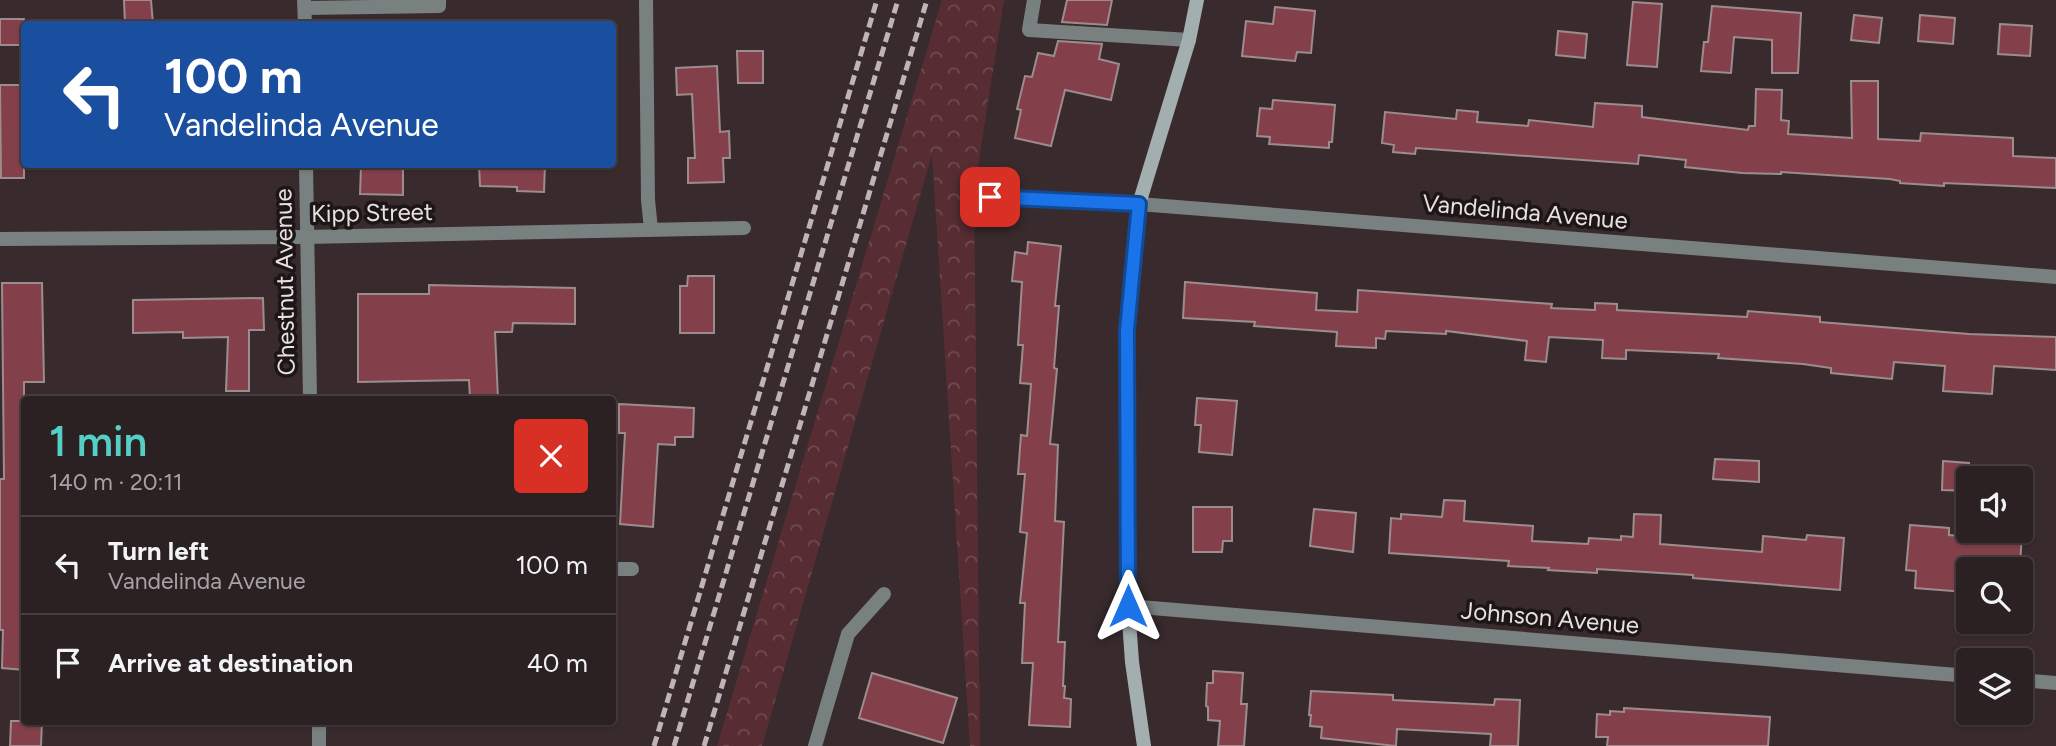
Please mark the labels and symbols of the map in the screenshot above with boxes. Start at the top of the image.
pin [960,167,1020,227]
street label: Chestnut Avenue [268,188,301,376]
street label: Vandelinda Avenue [1421,188,1629,235]
street label: Kipp Street [311,197,433,228]
position arrow [1091,569,1165,643]
street label: Johnson Avenue [1460,595,1640,640]

